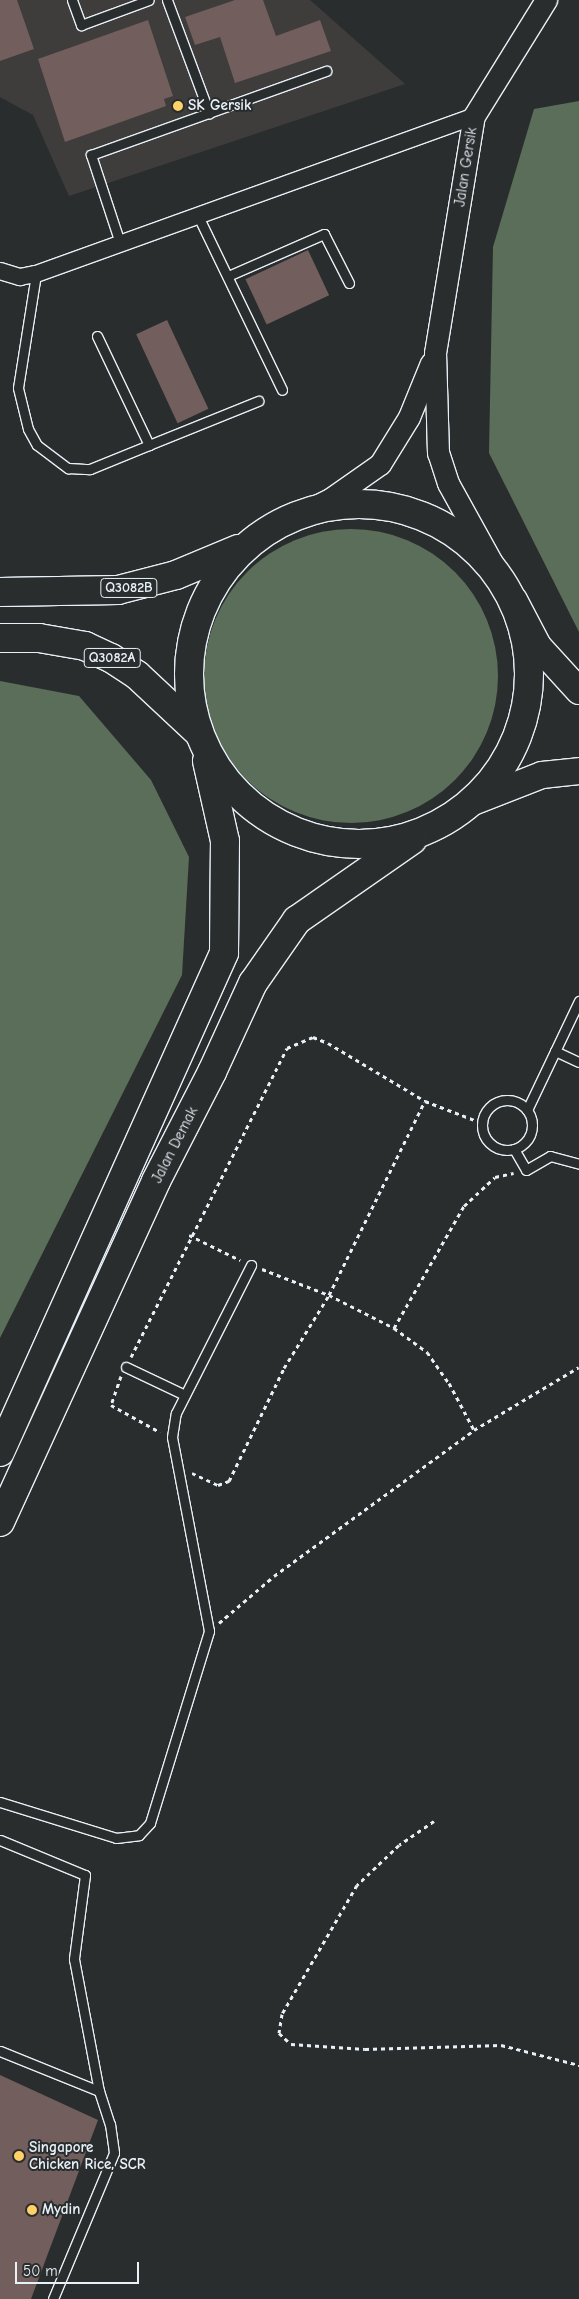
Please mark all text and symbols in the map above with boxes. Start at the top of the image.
place label: SK Gersik [188,97,251,115]
marker: SK Gersik [172,100,184,112]
street label: Jalan Gersik [451,126,481,208]
road number: Q3082B [100,576,158,600]
road number: Q3082A [83,646,141,670]
street label: Jalan Demak [148,1104,202,1186]
place label: Singapore Chicken Rice, SCR [29,2138,146,2173]
marker: Singapore Chicken Rice, SCR [13,2150,25,2162]
place label: Mydin [42,2201,80,2219]
marker: Mydin [26,2204,38,2216]
scale bar [18,2252,141,2284]
text: 50 m [23,2262,58,2280]

